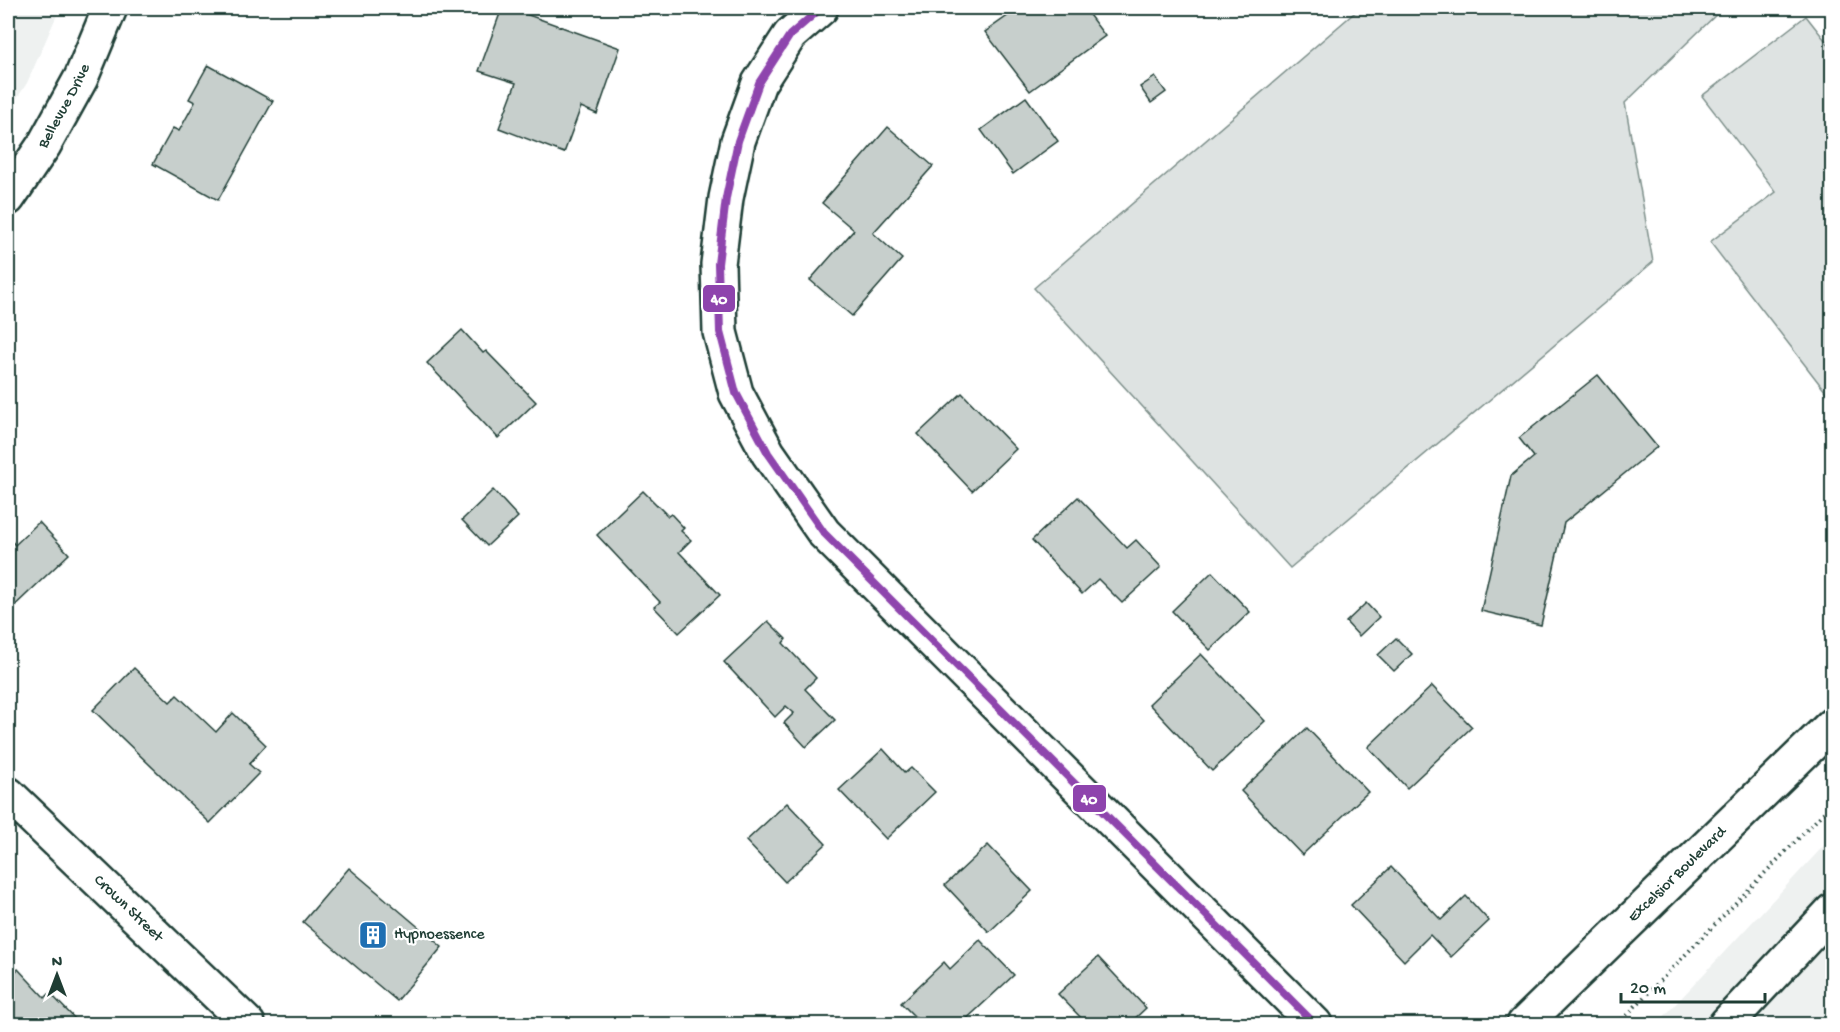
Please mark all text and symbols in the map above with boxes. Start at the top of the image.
street label: Bellevue Drive [34,61,95,153]
line badge: 40 [702,284,736,313]
text: 40 [710,292,727,311]
line badge: 40 [1072,784,1107,813]
text: 40 [1080,792,1097,811]
street label: Excelsior Boulevard [1624,822,1732,927]
street label: Crown Street [89,871,168,948]
building icon: Hypnoessence [357,919,389,951]
place label: Hypnoessence [394,926,485,945]
north arrow [27,945,87,1005]
text: N [52,954,63,973]
scale bar [1621,966,1765,1004]
text: 20 m [1630,979,1666,1000]

